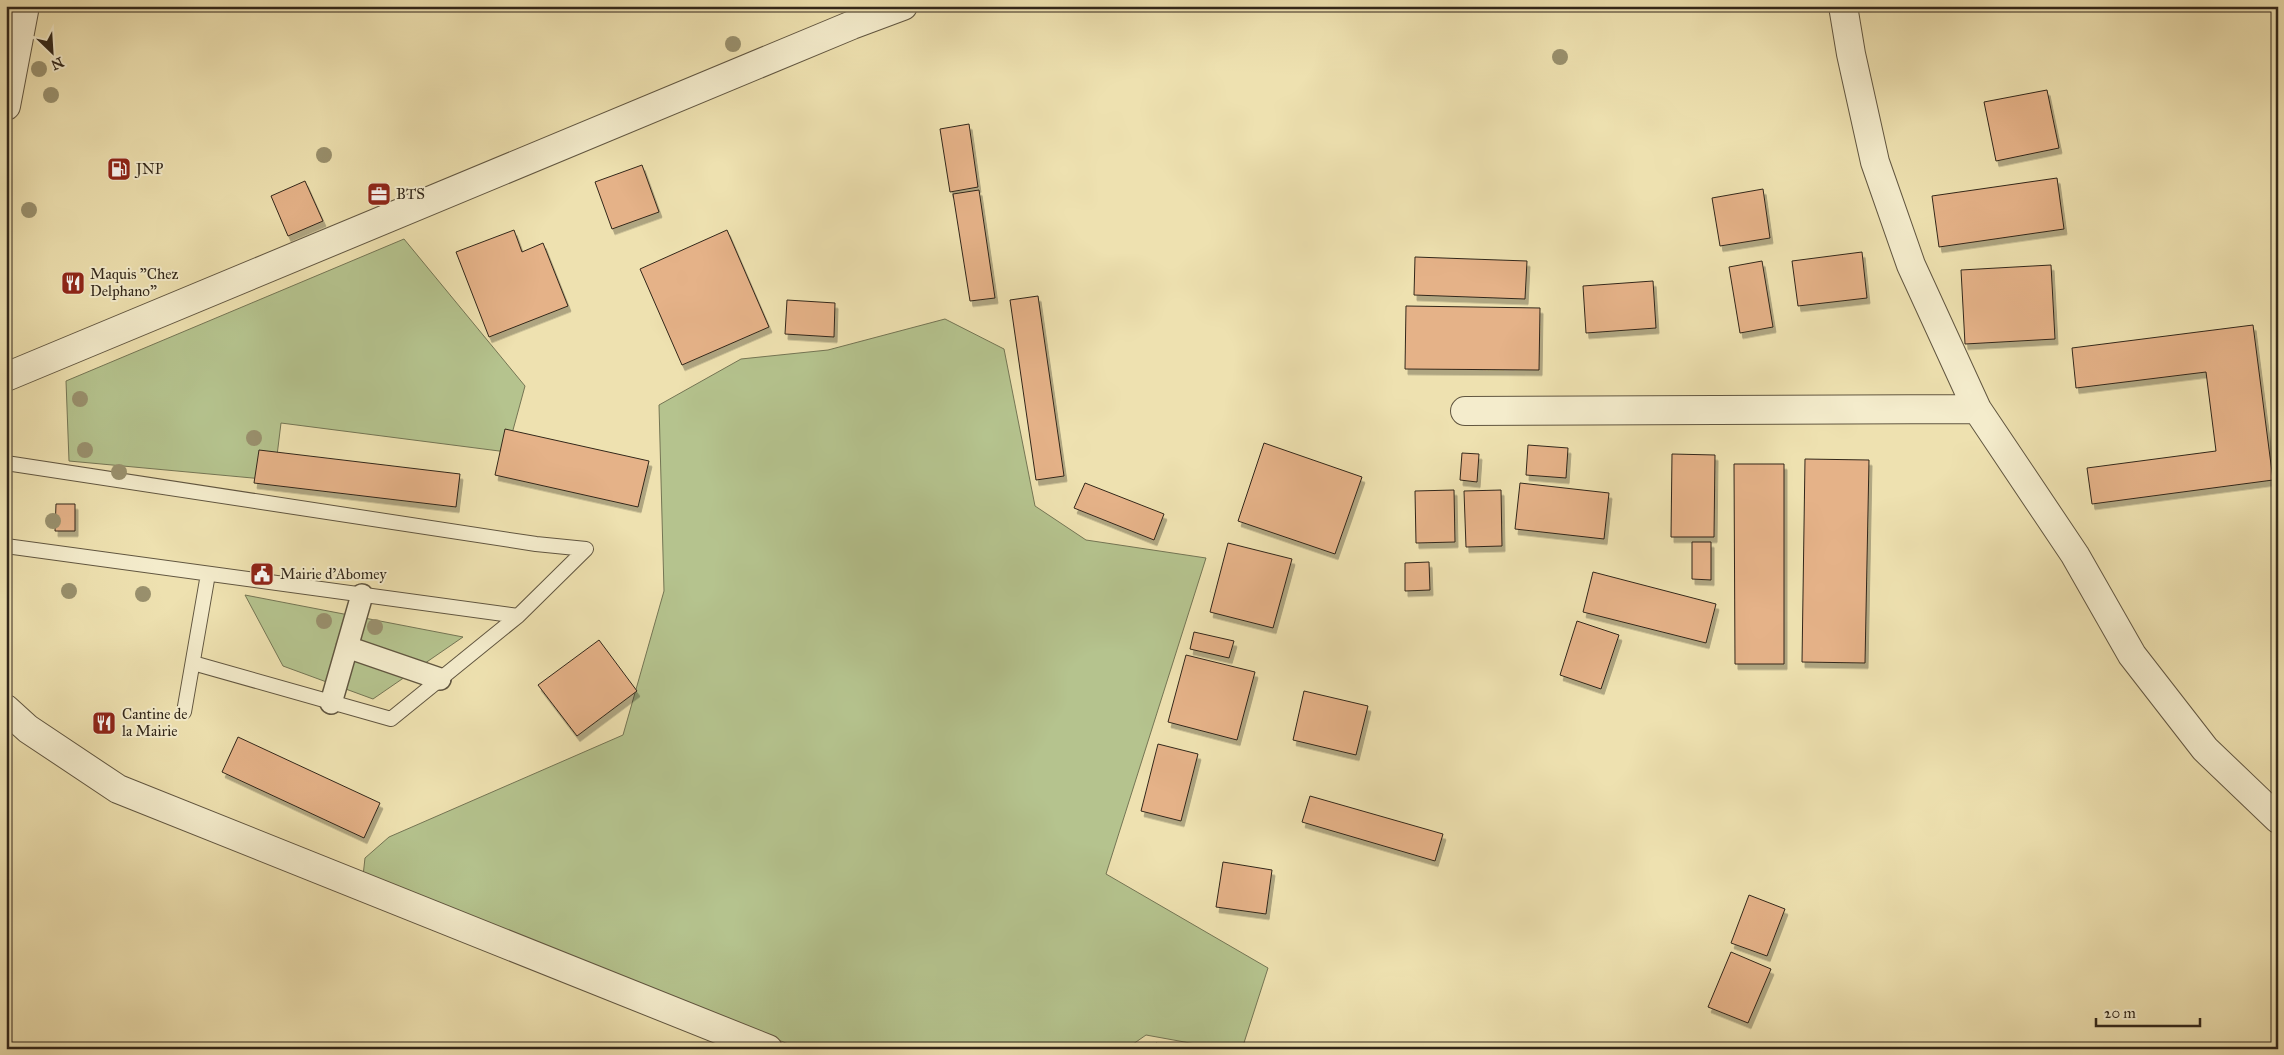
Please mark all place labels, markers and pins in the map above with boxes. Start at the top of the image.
fuel station icon: JNP [106,156,132,182]
place label: JNP [134,160,164,179]
office icon: BTS [366,181,392,207]
place label: BTS [396,185,425,203]
place label: Maquis "Chez Delphano" [90,265,179,300]
restaurant icon: Maquis "Chez Delphano" [60,270,86,296]
public building icon: Mairie d'Abomey [249,561,275,587]
place label: Mairie d'Abomey [280,565,387,583]
place label: Cantine de la Mairie [122,705,187,740]
restaurant icon: Cantine de la Mairie [91,710,117,736]

